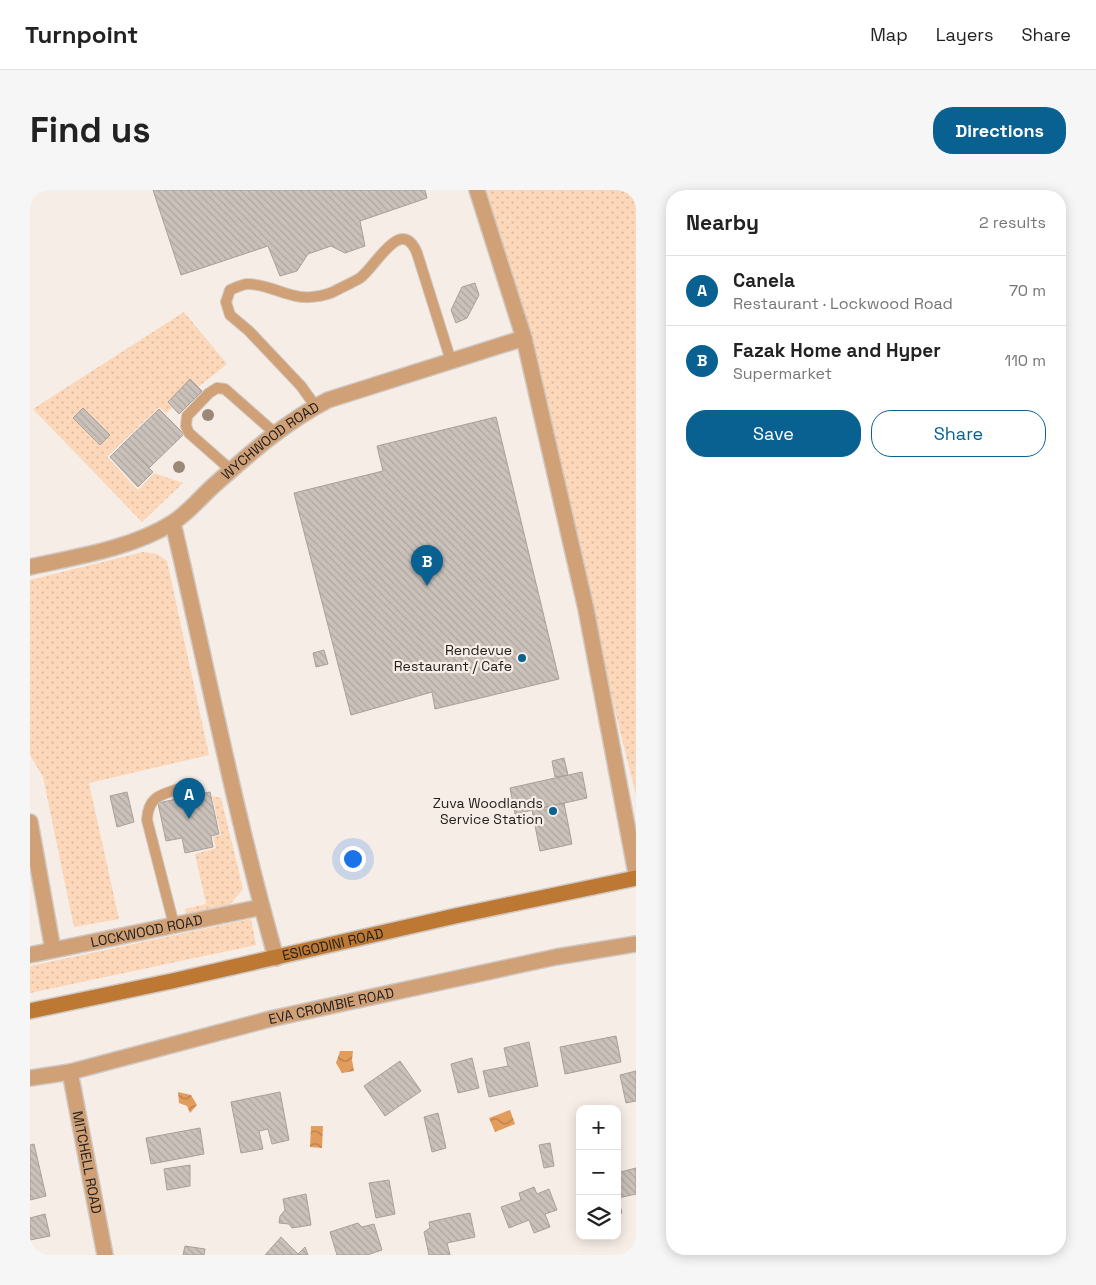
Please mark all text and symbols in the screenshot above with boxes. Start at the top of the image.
text: Turnpoint [25,19,138,50]
text: Map [870,23,908,46]
text: Layers [936,23,993,46]
text: Share [1021,23,1071,46]
button: Directions [933,107,1066,154]
text: Find us [30,108,151,152]
text: Nearby [686,209,759,236]
text: 2 results [979,212,1046,233]
text: Canela [733,268,795,293]
text: A [697,280,707,301]
text: 70 m [1009,280,1046,301]
text: Restaurant · Lockwood Road [733,293,953,314]
text: Fazak Home and Hyper [733,338,941,363]
text: B [697,350,707,371]
text: 110 m [1004,350,1046,371]
text: Supermarket [733,363,832,384]
street label: WYCHWOOD ROAD [218,398,322,483]
button: Save [686,410,861,457]
button: Share [871,410,1046,457]
pin: B [411,545,443,586]
place label: Rendevue Restaurant / Cafe [394,641,512,675]
marker: Rendevue Restaurant / Cafe [516,652,528,664]
pin: A [173,778,205,819]
place label: Zuva Woodlands Service Station [433,794,543,828]
marker: Zuva Woodlands Service Station [547,805,559,817]
your location [340,846,366,872]
street label: LOCKWOOD ROAD [89,911,204,951]
street label: ESIGODINI ROAD [280,924,385,964]
street label: EVA CROMBIE ROAD [267,983,396,1028]
map controls [576,1105,621,1240]
button: + [576,1105,621,1150]
street label: MITCHELL ROAD [69,1109,106,1215]
button: − [576,1150,621,1195]
button: layers [576,1195,621,1240]

